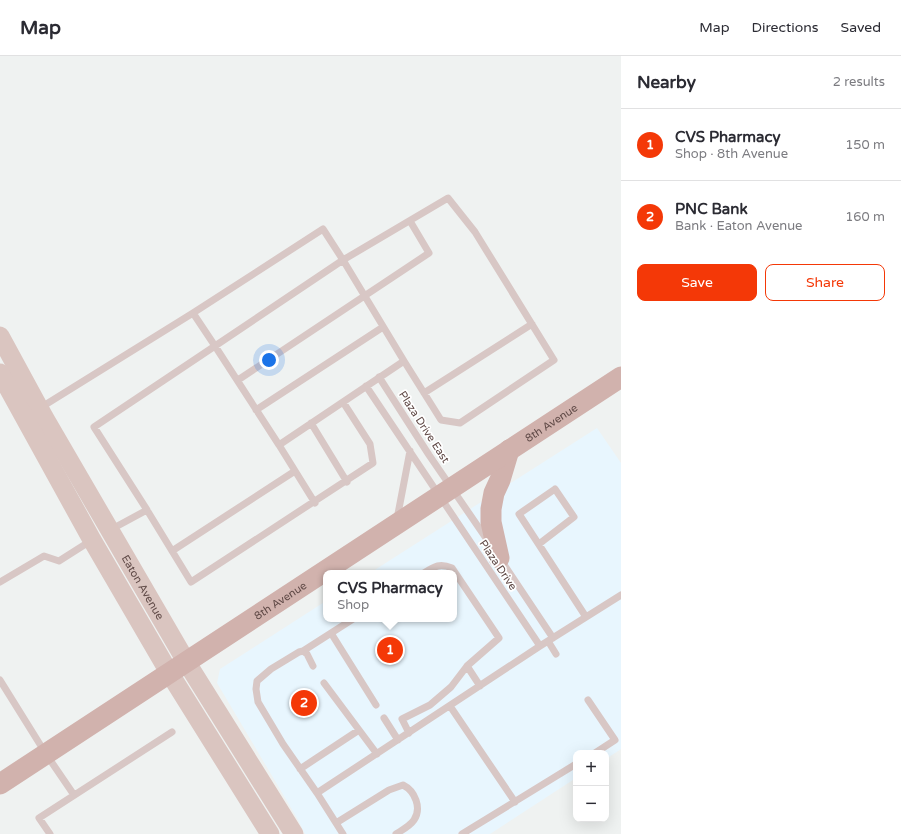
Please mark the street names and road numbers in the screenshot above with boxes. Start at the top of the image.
street label: Plaza Drive East [396,389,452,465]
street label: 8th Avenue [522,401,580,445]
street label: Plaza Drive [476,537,520,593]
street label: Eaton Avenue [119,552,167,622]
street label: 8th Avenue [251,578,309,622]

